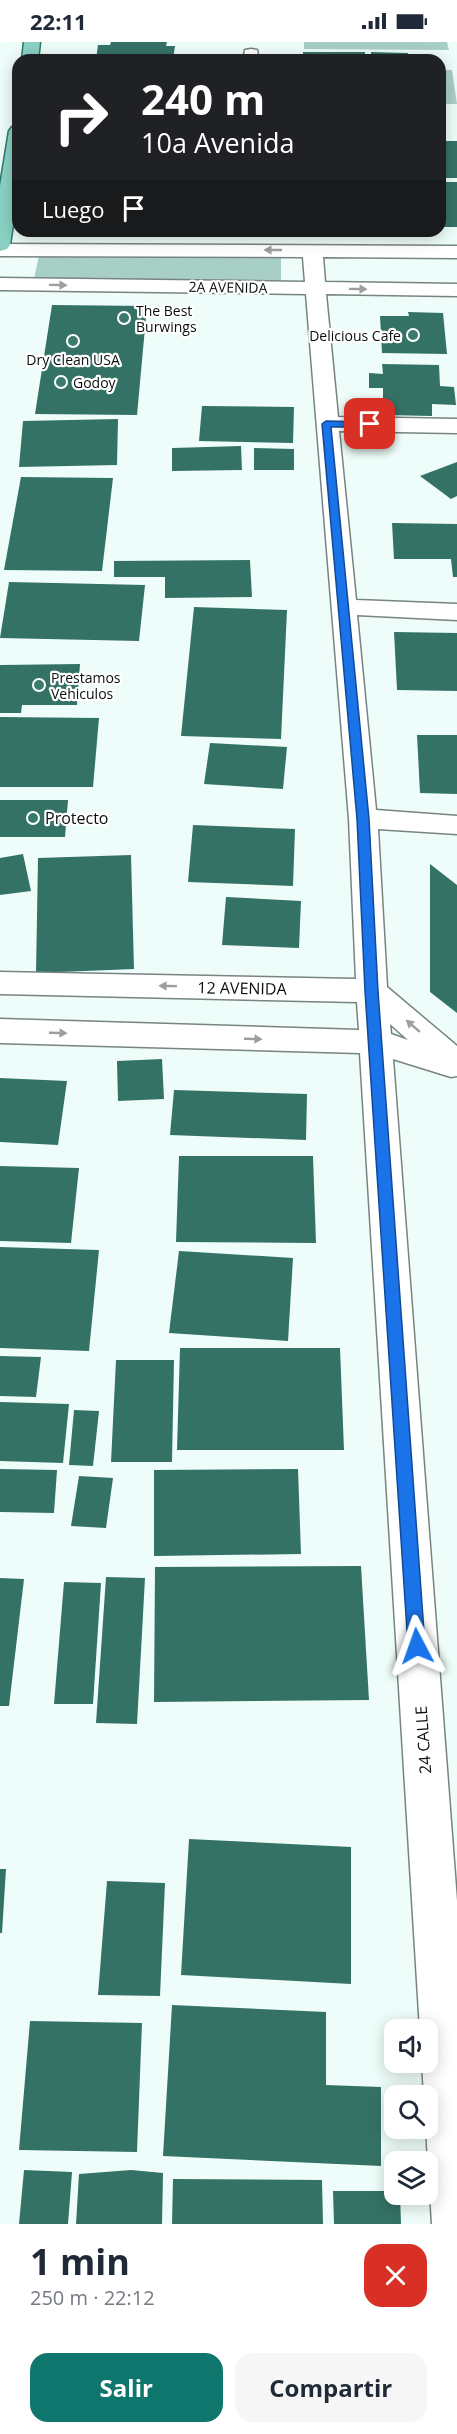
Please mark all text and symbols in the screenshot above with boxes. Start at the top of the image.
text: 22:11 [30,6,87,36]
text: 240 m [141,70,265,127]
icon: right [42,78,120,156]
text: 10a Avenida [141,124,295,161]
icon: arrive [117,192,150,225]
text: Luego [42,194,105,224]
one-way arrow [263,245,282,255]
street label: 2A AVENIDA [188,277,268,297]
one-way arrow [49,280,68,290]
one-way arrow [349,284,368,294]
place label: The Best Burwings [136,301,197,336]
marker: The Best Burwings [117,311,131,325]
place label: Delicious Cafe [309,326,401,345]
marker: Delicious Cafe [406,328,420,342]
marker: Dry Clean USA [66,334,80,348]
place label: Dry Clean USA [26,350,120,369]
place label: Godoy [73,373,117,392]
marker: Godoy [54,375,68,389]
pin [344,398,395,449]
icon: arrive [353,407,386,440]
place label: Prestamos Vehiculos [51,668,121,703]
marker: Prestamos Vehiculos [32,678,46,692]
place label: Protecto [45,807,108,829]
marker: Protecto [26,811,40,825]
street label: 12 AVENIDA [197,976,288,1000]
one-way arrow [158,982,177,991]
one-way arrow [405,1019,421,1032]
one-way arrow [49,1028,68,1038]
one-way arrow [244,1034,263,1043]
position arrow [385,1614,449,1678]
street label: 24 CALLE [410,1705,436,1775]
map controls [384,2019,438,2205]
button: sound [384,2019,438,2073]
button: search [384,2085,438,2139]
button: layers [384,2151,438,2205]
text: 1 min [30,2237,130,2286]
button: close [364,2244,427,2307]
text: 250 m · 22:12 [30,2284,155,2311]
button: Salir [30,2353,223,2422]
button: Compartir [235,2353,427,2422]

